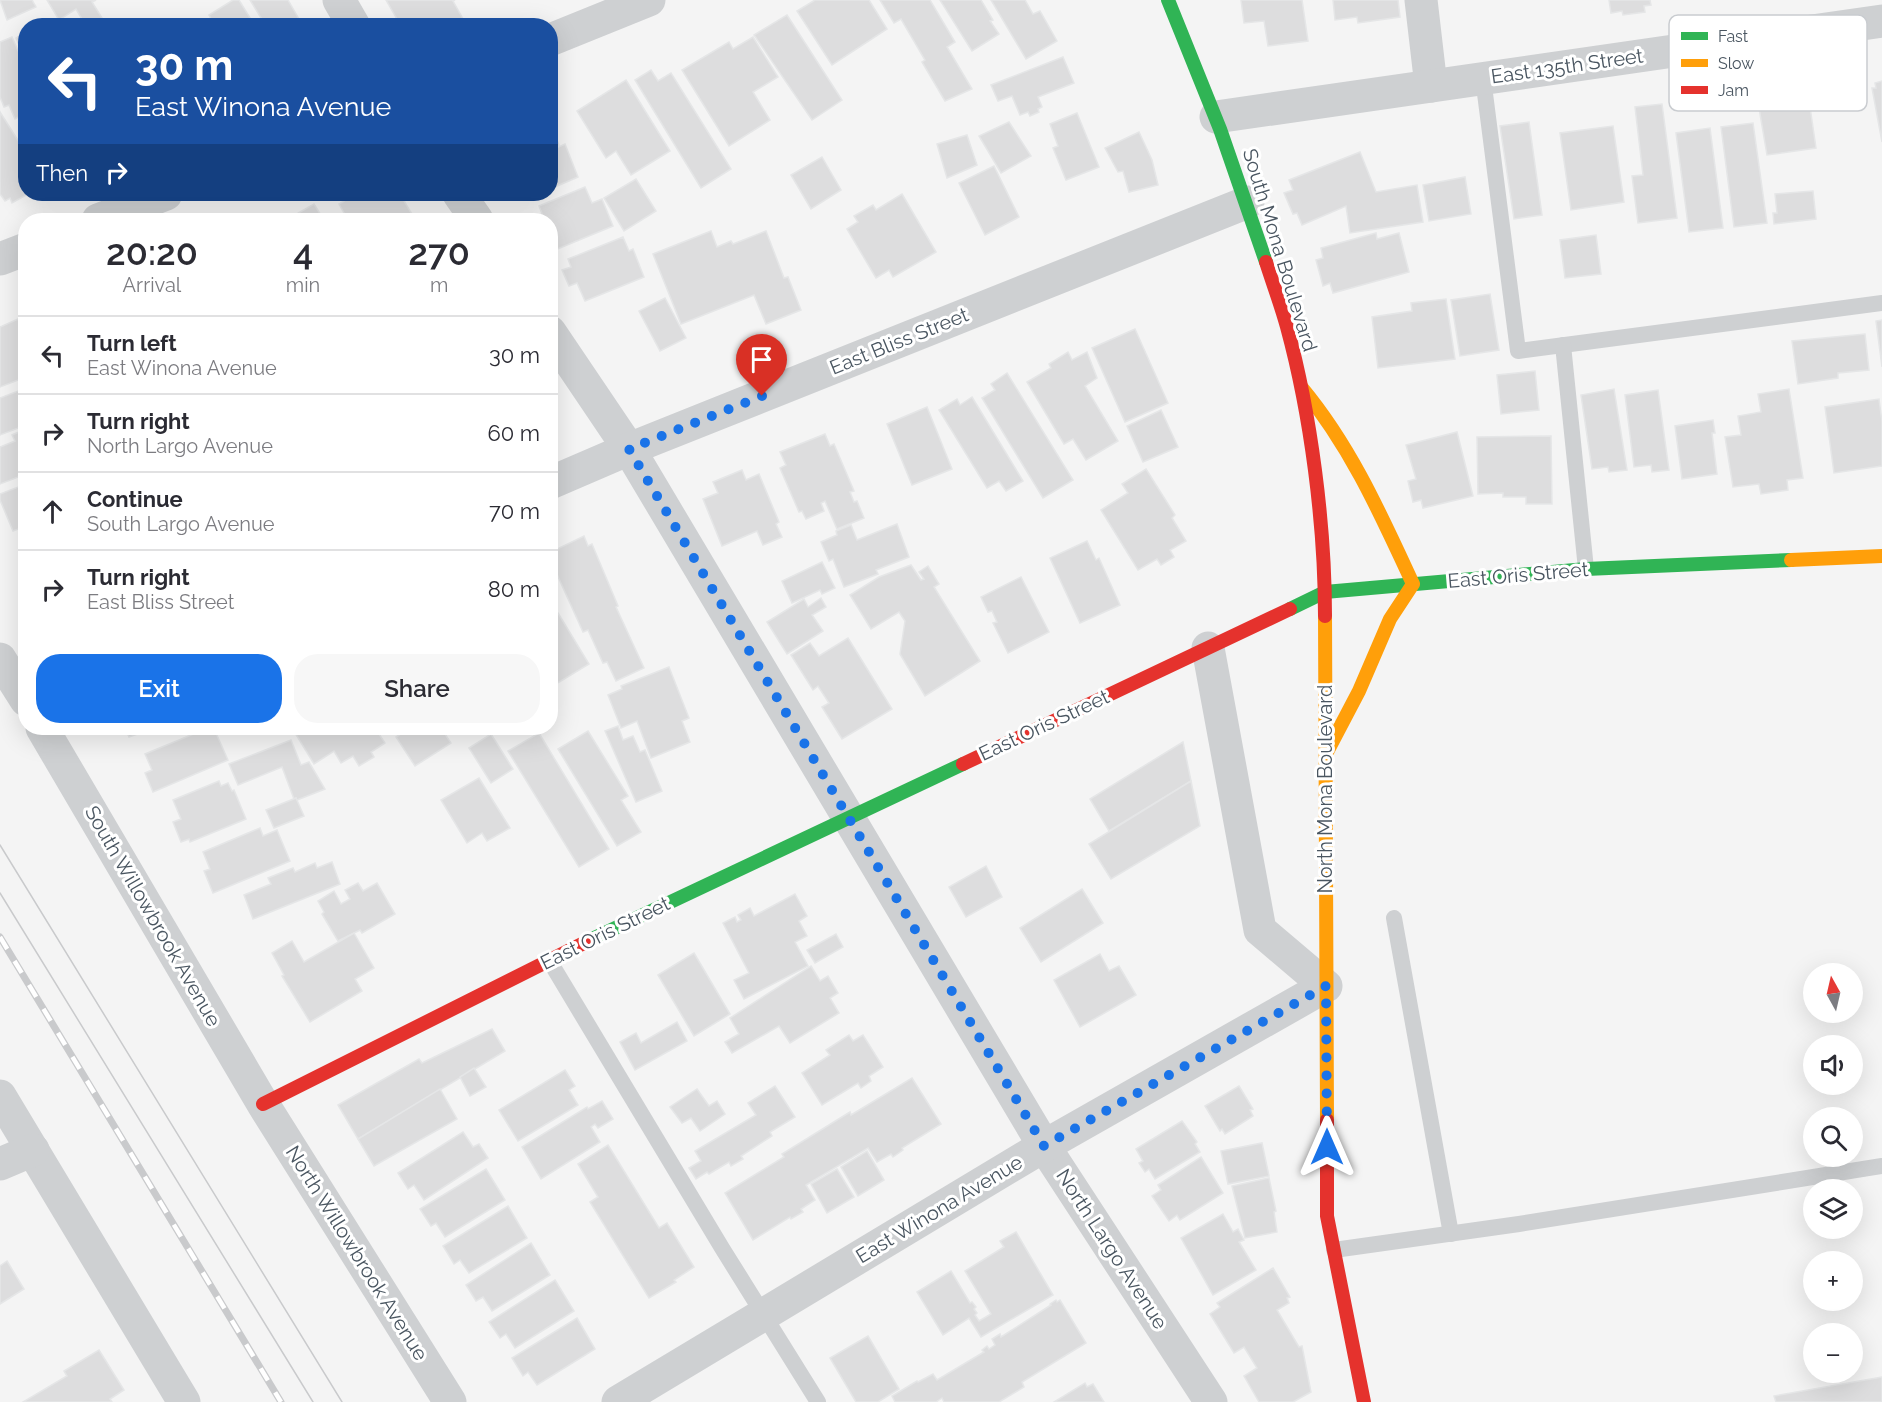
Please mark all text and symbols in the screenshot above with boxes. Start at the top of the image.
legend [1669,15,1867,111]
text: Fast [1718,27,1749,46]
text: 30 m [135,41,233,90]
icon: left [36,42,114,120]
street label: East 135th Street [1489,43,1645,89]
text: Slow [1718,54,1754,73]
text: Jam [1718,81,1749,100]
text: East Winona Avenue [135,91,391,122]
street label: South Mona Boulevard [1238,146,1322,354]
icon: right [100,156,133,189]
text: Then [36,160,88,186]
text: 20:20 [106,231,198,273]
text: 4 [293,231,313,273]
text: 270 [408,231,470,273]
text: Arrival [123,273,181,297]
text: min [286,273,320,297]
text: m [430,273,448,297]
street label: East Bliss Street [826,302,972,380]
text: Turn left [87,330,177,356]
pin [736,334,787,396]
icon: left [36,339,69,372]
text: 30 m [489,342,540,368]
icon: arrive [745,343,778,376]
text: East Winona Avenue [87,356,277,380]
text: Turn right [87,408,190,434]
icon: right [36,417,69,450]
text: 60 m [487,420,540,446]
text: North Largo Avenue [87,434,273,458]
text: Continue [87,486,183,512]
icon: ahead [36,495,69,528]
text: 70 m [489,498,540,524]
text: South Largo Avenue [87,512,275,536]
street label: East Oris Street [1447,557,1590,593]
text: Turn right [87,564,190,590]
icon: right [36,573,69,606]
text: 80 m [488,576,540,602]
text: East Bliss Street [87,590,234,614]
button: Exit [36,654,282,723]
button: Share [294,654,540,723]
street label: East Oris Street [975,684,1113,766]
street label: North Mona Boulevard [1313,684,1337,894]
street label: South Willowbrook Avenue [80,801,226,1031]
street label: East Oris Street [536,891,674,975]
north arrow [1803,963,1863,1023]
map controls [1803,963,1863,1383]
button: sound [1803,1035,1863,1095]
button: search [1803,1107,1863,1167]
position arrow [1295,1115,1359,1179]
street label: North Willowbrook Avenue [281,1141,433,1365]
street label: East Winona Avenue [851,1150,1027,1268]
street label: North Largo Avenue [1051,1165,1173,1334]
button: layers [1803,1179,1863,1239]
button: + [1803,1251,1863,1311]
button: − [1803,1323,1863,1383]

